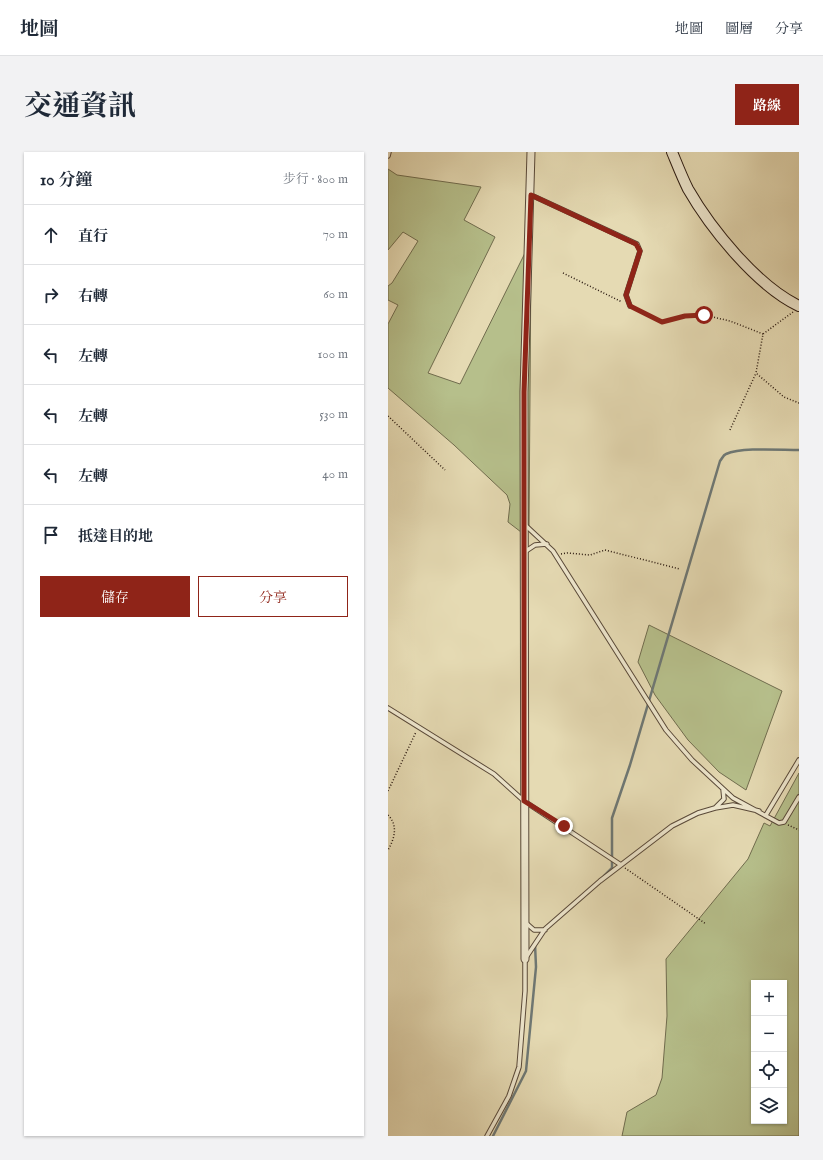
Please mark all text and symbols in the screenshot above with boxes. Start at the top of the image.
text: 地圖 [20,18,58,42]
text: 地圖 [675,20,703,38]
text: 圖層 [725,20,753,38]
text: 分享 [775,20,803,38]
button: 路線 [735,84,799,125]
text: 交通資訊 [24,90,136,125]
text: 10 分鐘 [40,170,92,191]
text: 步行 · 800 m [283,171,348,188]
icon: ahead [40,224,62,246]
text: 70 m [323,226,348,243]
text: 直行 [78,227,108,246]
icon: right [40,284,62,306]
text: 60 m [323,286,348,303]
text: 右轉 [78,287,108,306]
route start [695,306,713,324]
icon: left [40,344,62,366]
text: 100 m [318,346,348,363]
text: 左轉 [78,347,108,366]
icon: left [40,404,62,426]
text: 530 m [319,406,348,423]
text: 左轉 [78,407,108,426]
icon: left [40,464,62,486]
text: 40 m [322,466,348,483]
text: 左轉 [78,467,108,486]
icon: arrive [40,524,62,546]
text: 抵達目的地 [78,527,153,546]
button: 儲存 [40,576,190,617]
button: 分享 [198,576,348,617]
route end [555,817,573,835]
map controls [751,980,787,1124]
button: + [751,980,787,1016]
button: − [751,1016,787,1052]
button: locate [751,1052,787,1088]
button: layers [751,1088,787,1124]

